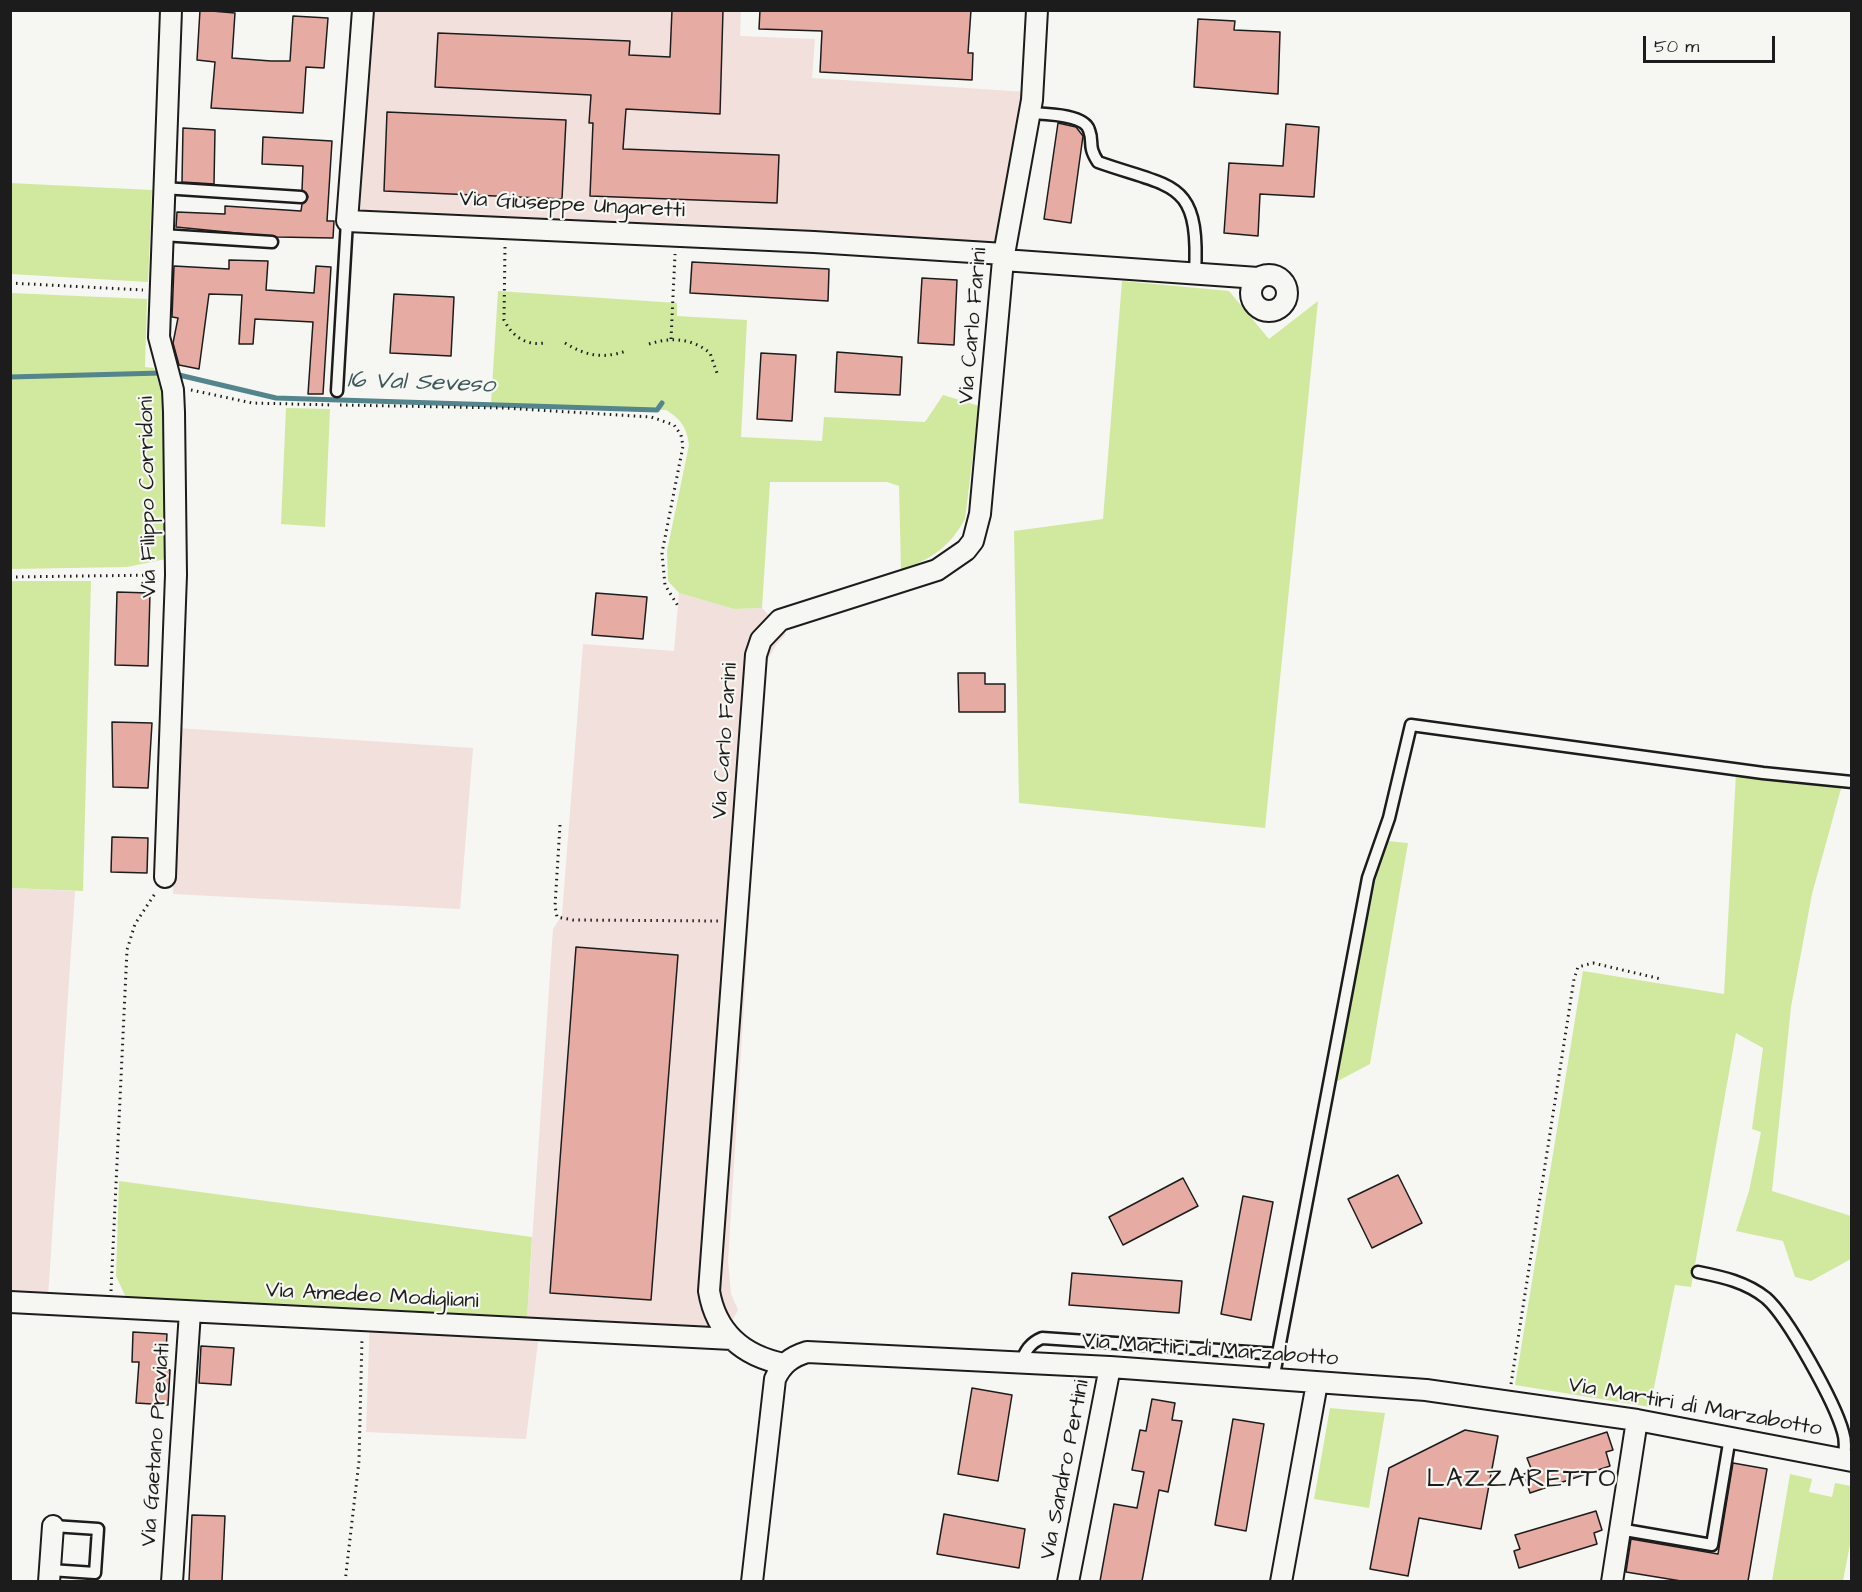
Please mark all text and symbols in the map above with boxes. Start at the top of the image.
scale bar [1646,24,1778,62]
text: 50 m [1654,34,1699,59]
street label: Via Giuseppe Ungaretti [458,187,686,225]
street label: Via Carlo Farini [954,247,994,405]
water label: 16 Val Seveso [347,367,495,401]
street label: Via Filippo Corridoni [134,396,164,598]
street label: Via Carlo Farini [707,662,745,820]
street label: Via Amedeo Modigliani [265,1278,479,1316]
street label: Via Martiri di Marzabotto [1081,1329,1339,1373]
street label: Via Gaetano Previati [137,1342,177,1548]
street label: Via Martiri di Marzabotto [1566,1373,1824,1443]
street label: Via Sandro Pertini [1036,1378,1096,1562]
district label: LAZZARETTO [1427,1465,1617,1497]

